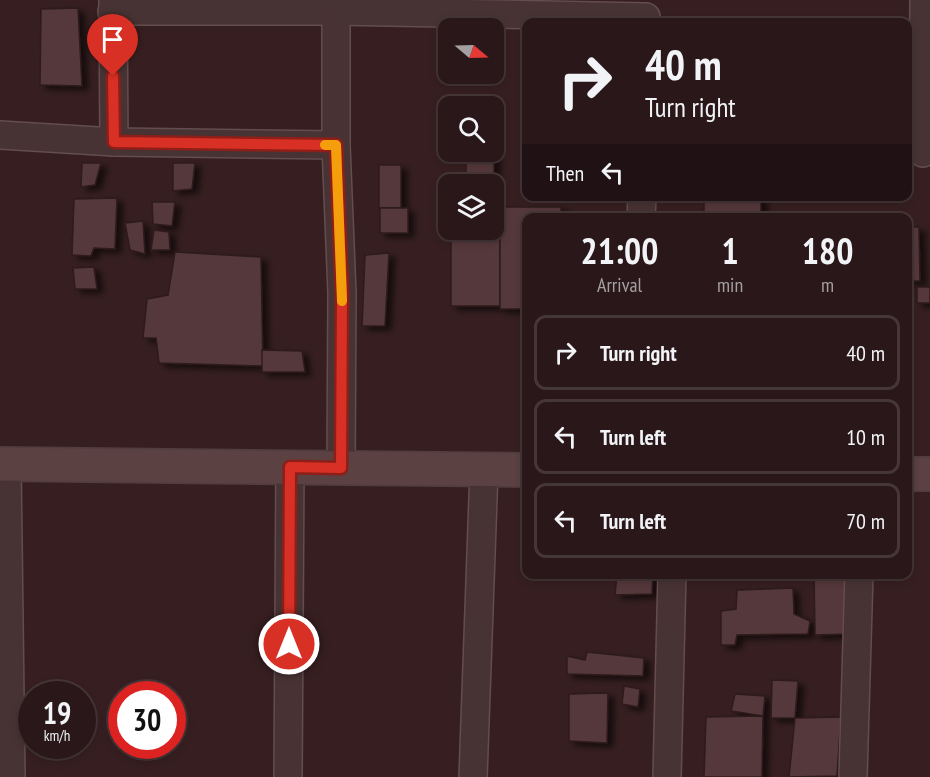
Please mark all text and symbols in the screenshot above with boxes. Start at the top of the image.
pin [87,14,138,76]
north arrow [438,18,504,84]
map controls [438,18,504,240]
icon: arrive [96,23,129,56]
text: 40 m [645,37,722,92]
icon: right [546,42,624,120]
text: Turn right [645,90,736,124]
button: search [438,96,504,162]
icon: left [596,156,629,189]
text: Then [546,159,584,187]
button: layers [438,174,504,240]
text: 21:00 [581,227,658,274]
text: 1 [721,227,739,274]
text: 180 [802,227,853,274]
text: Arrival [597,272,642,298]
text: min [717,272,743,298]
text: m [821,272,834,298]
icon: right [549,336,582,369]
text: Turn right [600,339,677,367]
text: 40 m [846,339,885,367]
icon: left [549,420,582,453]
text: Turn left [600,423,666,451]
text: 10 m [846,423,885,451]
icon: left [549,504,582,537]
text: Turn left [600,507,666,535]
text: 70 m [846,507,885,535]
position arrow [257,612,321,676]
speed limit sign: 30 [108,681,186,759]
text: 19 [43,693,71,732]
text: km/h [44,726,70,745]

